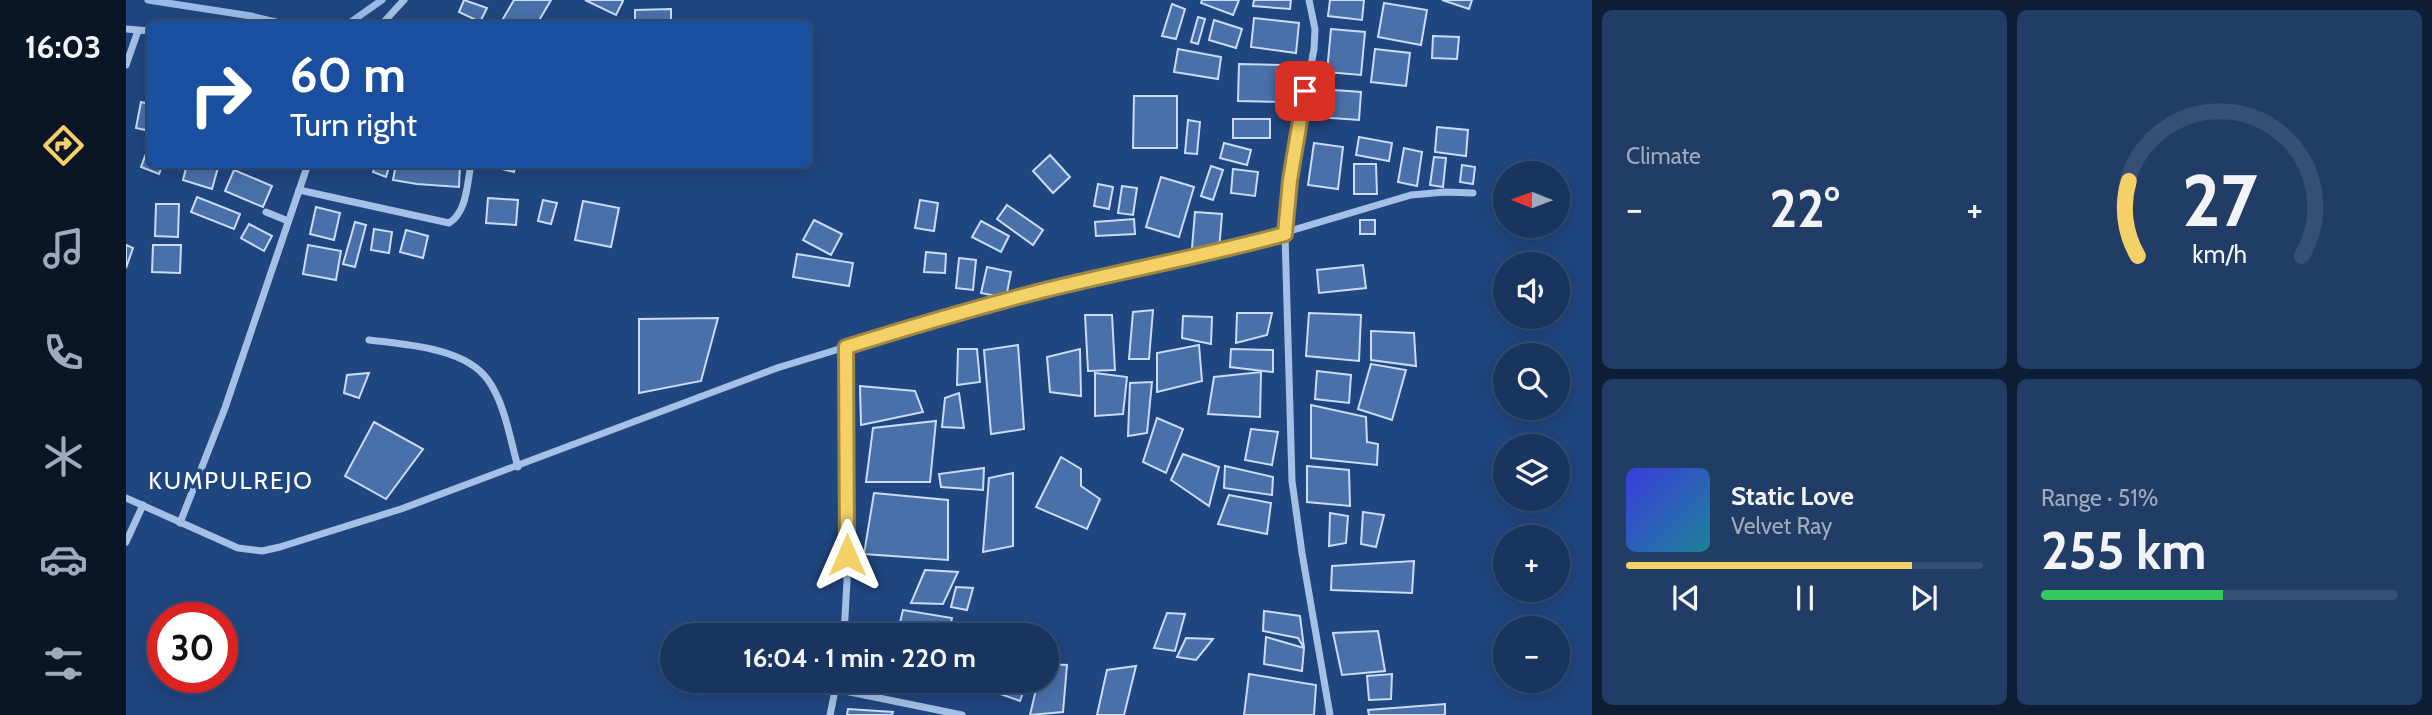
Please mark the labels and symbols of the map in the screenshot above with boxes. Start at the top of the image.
pin [1275,61,1335,121]
north arrow [1493,161,1570,238]
district label: KUMPULREJO [148,466,314,495]
position arrow [810,518,884,592]
speed limit sign: 30 [147,602,238,693]

